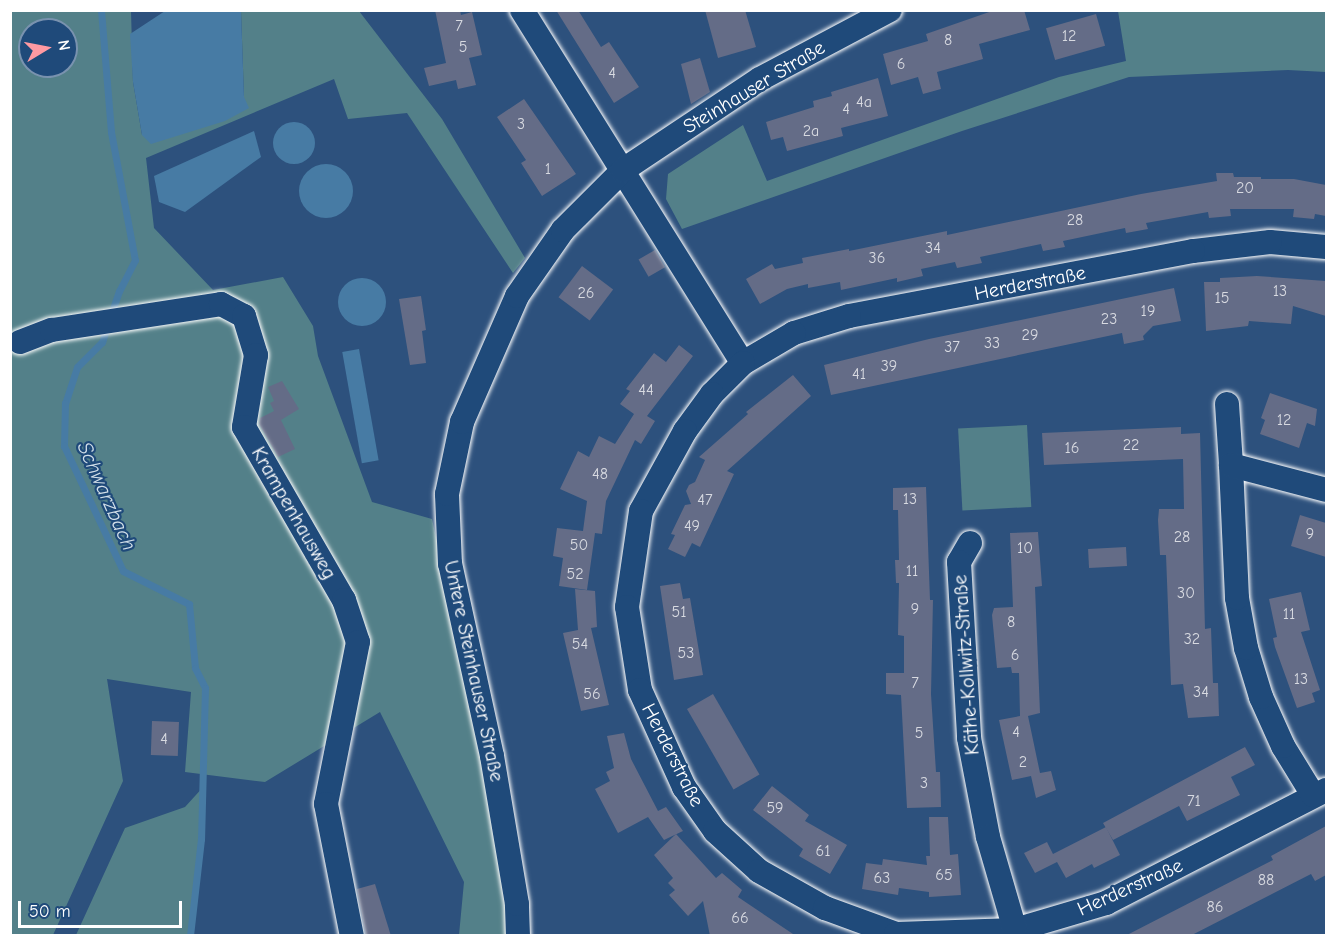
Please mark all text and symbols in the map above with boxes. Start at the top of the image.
house number: 7 [455,16,463,36]
north arrow [18,18,78,78]
house number: 12 [1062,26,1076,46]
house number: 8 [944,30,952,50]
street label: Steinhauser Straße [679,35,829,139]
house number: 5 [459,37,467,57]
text: N [54,39,74,52]
house number: 6 [897,54,905,74]
house number: 4 [608,63,616,83]
house number: 4a [856,92,872,112]
house number: 4 [842,99,850,119]
house number: 3 [517,114,525,134]
house number: 2a [803,121,819,141]
house number: 1 [545,159,551,179]
house number: 20 [1236,178,1254,198]
house number: 28 [1067,210,1083,230]
house number: 34 [925,238,941,258]
house number: 36 [869,248,885,268]
street label: Herderstraße [972,260,1088,306]
house number: 13 [1273,281,1287,301]
house number: 26 [577,283,595,303]
house number: 15 [1214,288,1230,308]
house number: 19 [1141,301,1155,321]
house number: 23 [1101,309,1117,329]
house number: 29 [1022,325,1038,345]
house number: 33 [984,333,1000,353]
house number: 37 [944,337,960,357]
house number: 39 [881,356,897,376]
house number: 41 [852,364,866,384]
house number: 44 [638,380,654,400]
house number: 12 [1277,410,1291,430]
house number: 22 [1123,435,1139,455]
water label: Schwarzbach [72,438,142,554]
house number: 16 [1064,438,1080,458]
street label: Krampenhausweg [246,442,342,584]
house number: 48 [592,464,608,484]
house number: 13 [903,489,917,509]
house number: 47 [697,490,713,510]
house number: 49 [684,516,700,536]
house number: 9 [1306,524,1314,544]
house number: 28 [1174,527,1190,547]
house number: 50 [570,535,588,555]
house number: 10 [1017,538,1033,558]
street label: Untere Steinhauser Straße [439,558,509,784]
house number: 11 [906,561,918,581]
house number: 52 [566,564,584,584]
street label: Käthe-Kollwitz-Straße [948,574,984,756]
house number: 30 [1177,583,1195,603]
house number: 9 [911,599,919,619]
house number: 51 [671,602,687,622]
house number: 11 [1283,604,1295,624]
house number: 8 [1007,612,1015,632]
house number: 32 [1184,629,1200,649]
house number: 54 [572,634,588,654]
house number: 53 [678,643,694,663]
house number: 6 [1011,645,1019,665]
house number: 13 [1294,669,1308,689]
house number: 7 [911,673,919,693]
house number: 34 [1193,682,1209,702]
house number: 56 [583,684,601,704]
street label: Herderstraße [637,699,709,811]
house number: 4 [1012,722,1020,742]
house number: 5 [915,723,923,743]
house number: 4 [160,729,168,749]
house number: 2 [1019,752,1027,772]
house number: 3 [920,773,928,793]
house number: 71 [1187,791,1201,811]
house number: 59 [766,798,784,818]
house number: 61 [815,841,831,861]
street label: Herderstraße [1074,853,1186,921]
house number: 65 [935,865,953,885]
house number: 63 [874,868,890,888]
house number: 88 [1258,870,1274,890]
scale bar [21,889,184,927]
house number: 86 [1207,897,1223,917]
text: 50 m [29,901,71,922]
house number: 66 [731,908,749,928]

